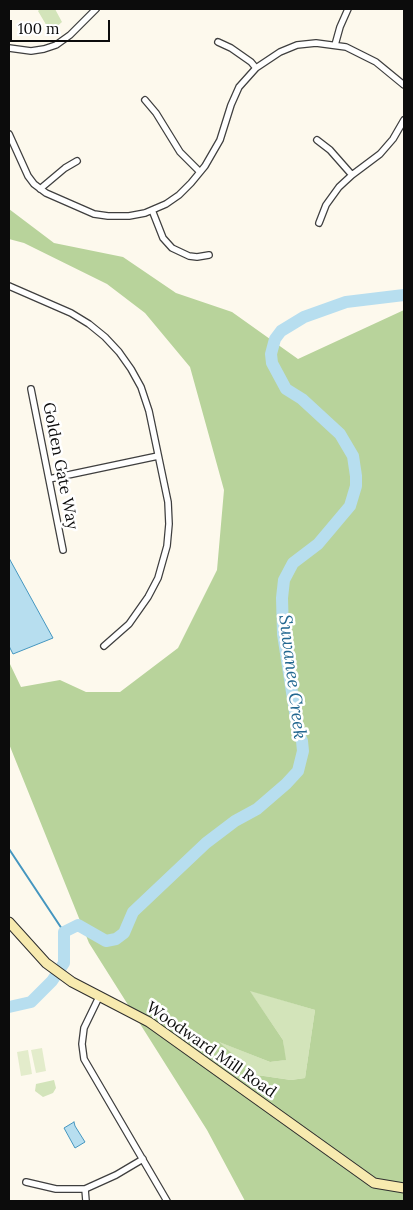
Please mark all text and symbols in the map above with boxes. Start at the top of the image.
scale bar [12,10,112,42]
text: 100 m [18,19,59,38]
street label: Golden Gate Way [38,401,82,531]
water label: Suwanee Creek [274,614,310,740]
street label: Woodward Mill Road [142,998,280,1102]

